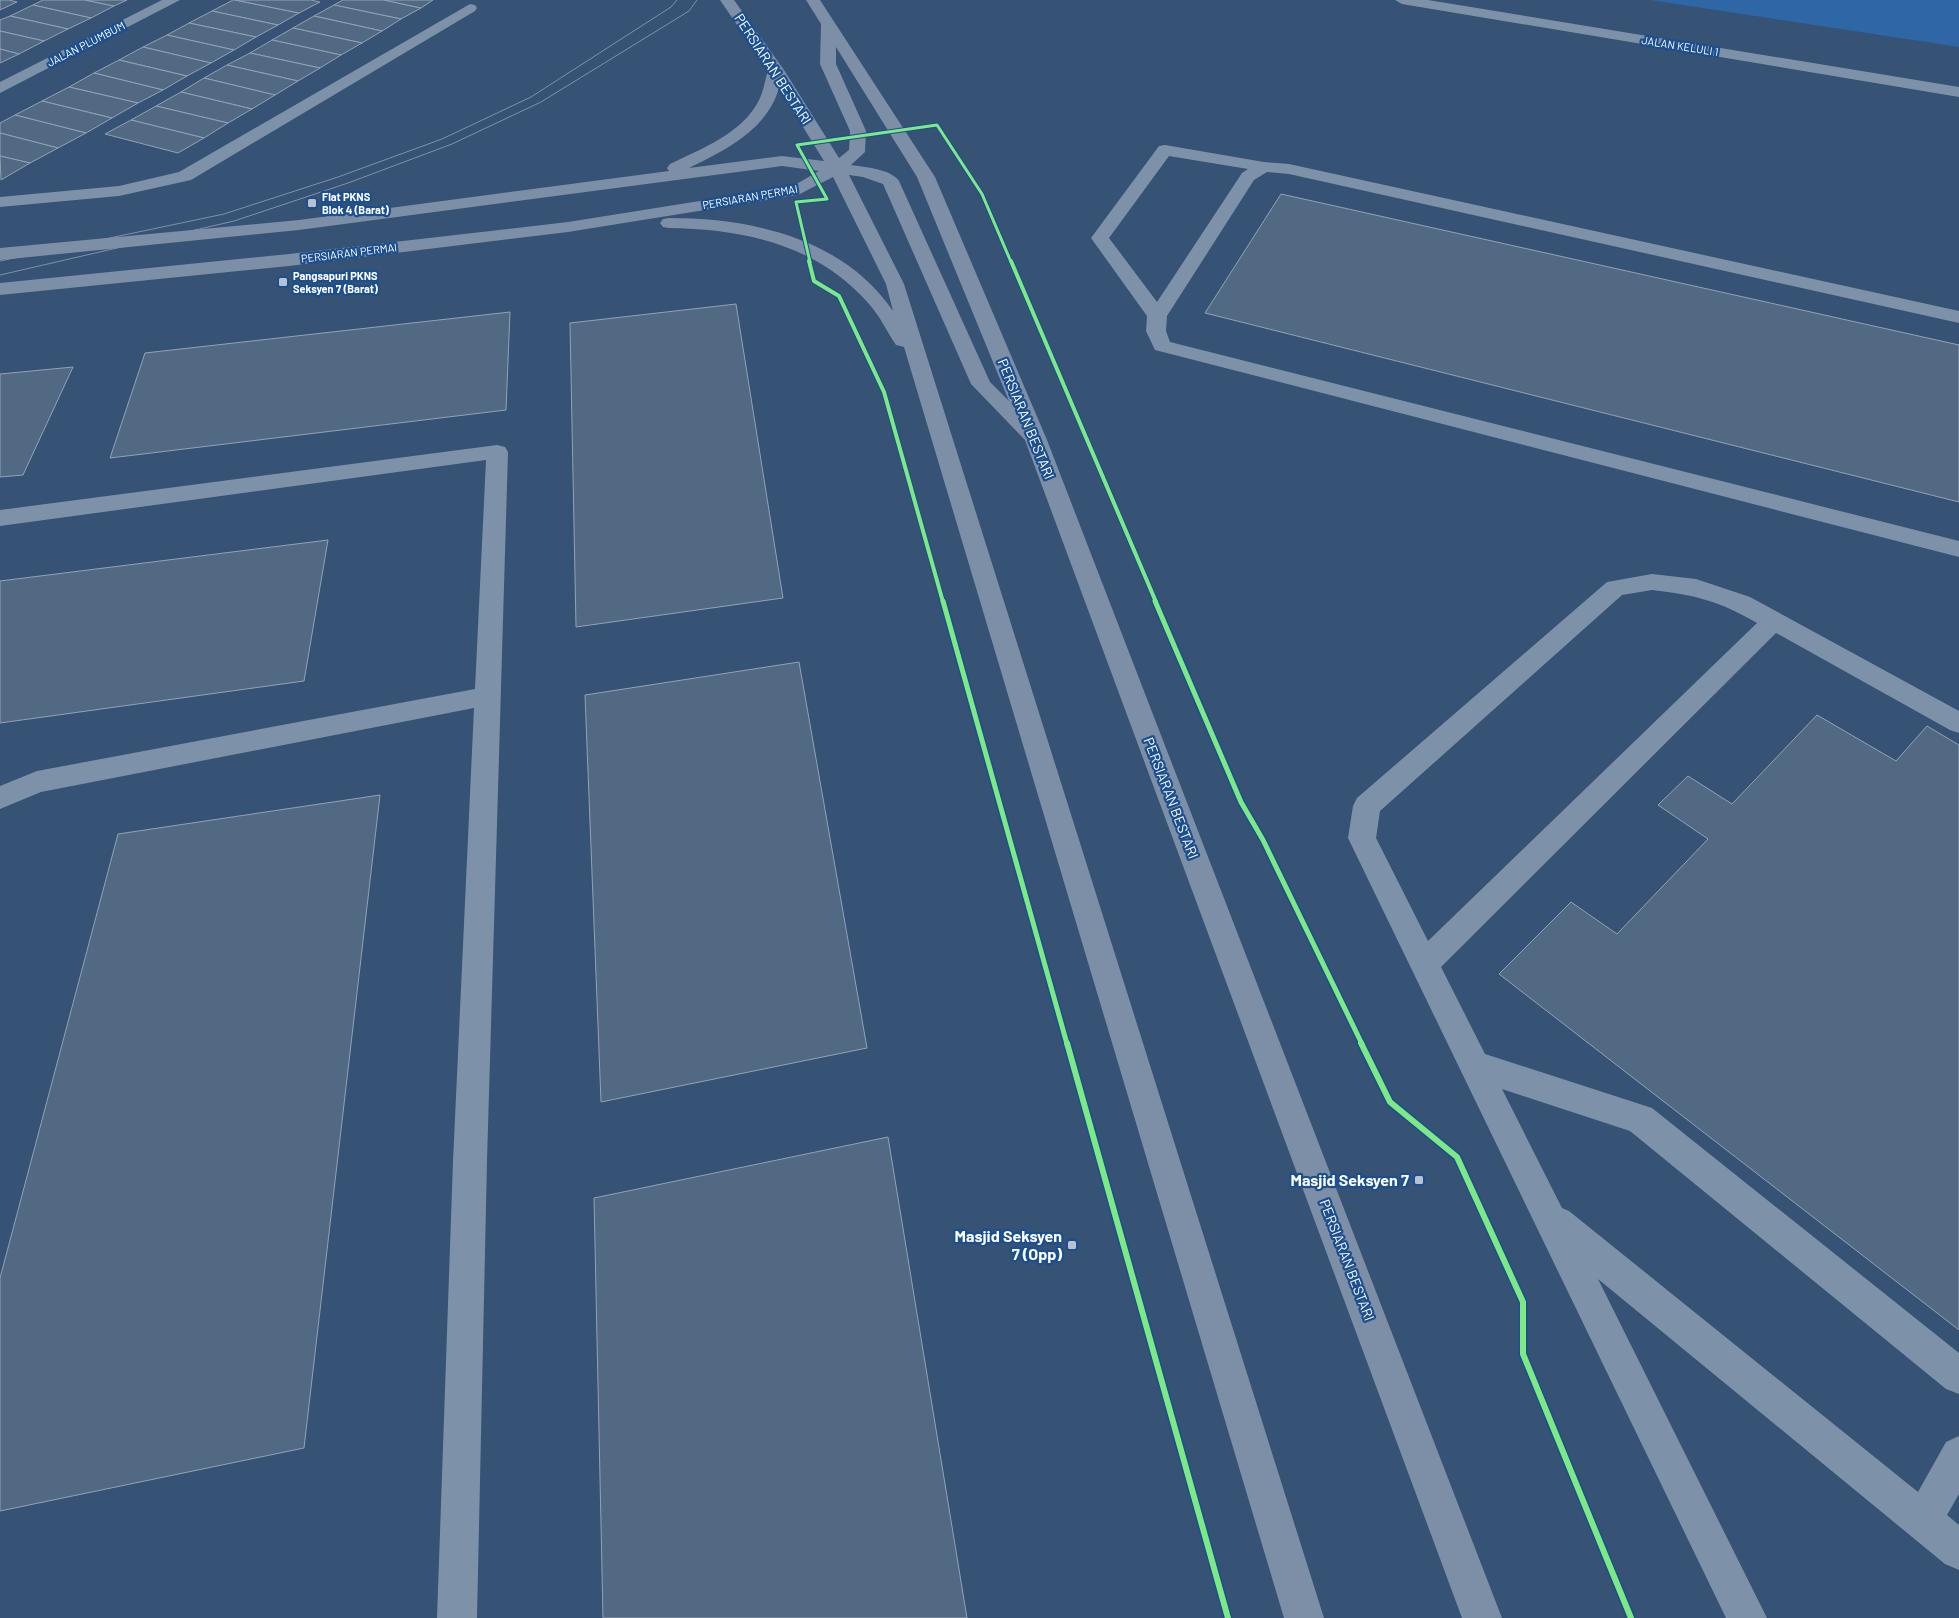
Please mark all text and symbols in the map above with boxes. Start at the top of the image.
street label: PERSIARAN BESTARI [731,10,816,127]
street label: JALAN PLUMBUM [45,18,127,69]
street label: JALAN KELULI 1 [1641,33,1720,58]
street label: PERSIARAN PERMAI [701,182,799,211]
place label: Flat PKNS Blok 4 (Barat) [322,190,389,216]
marker: Flat PKNS Blok 4 (Barat) [306,197,318,209]
street label: PERSIARAN PERMAI [300,240,398,265]
place label: Pangsapuri PKNS Seksyen 7 (Barat) [293,269,378,295]
marker: Pangsapuri PKNS Seksyen 7 (Barat) [277,276,289,288]
street label: PERSIARAN BESTARI [995,356,1058,482]
street label: PERSIARAN BESTARI [1141,735,1202,861]
place label: Masjid Seksyen 7 [1290,1170,1409,1189]
marker: Masjid Seksyen 7 [1413,1174,1425,1186]
street label: PERSIARAN BESTARI [1317,1197,1378,1323]
place label: Masjid Seksyen 7 (Opp) [955,1226,1062,1263]
marker: Masjid Seksyen 7 (Opp) [1066,1239,1078,1251]

